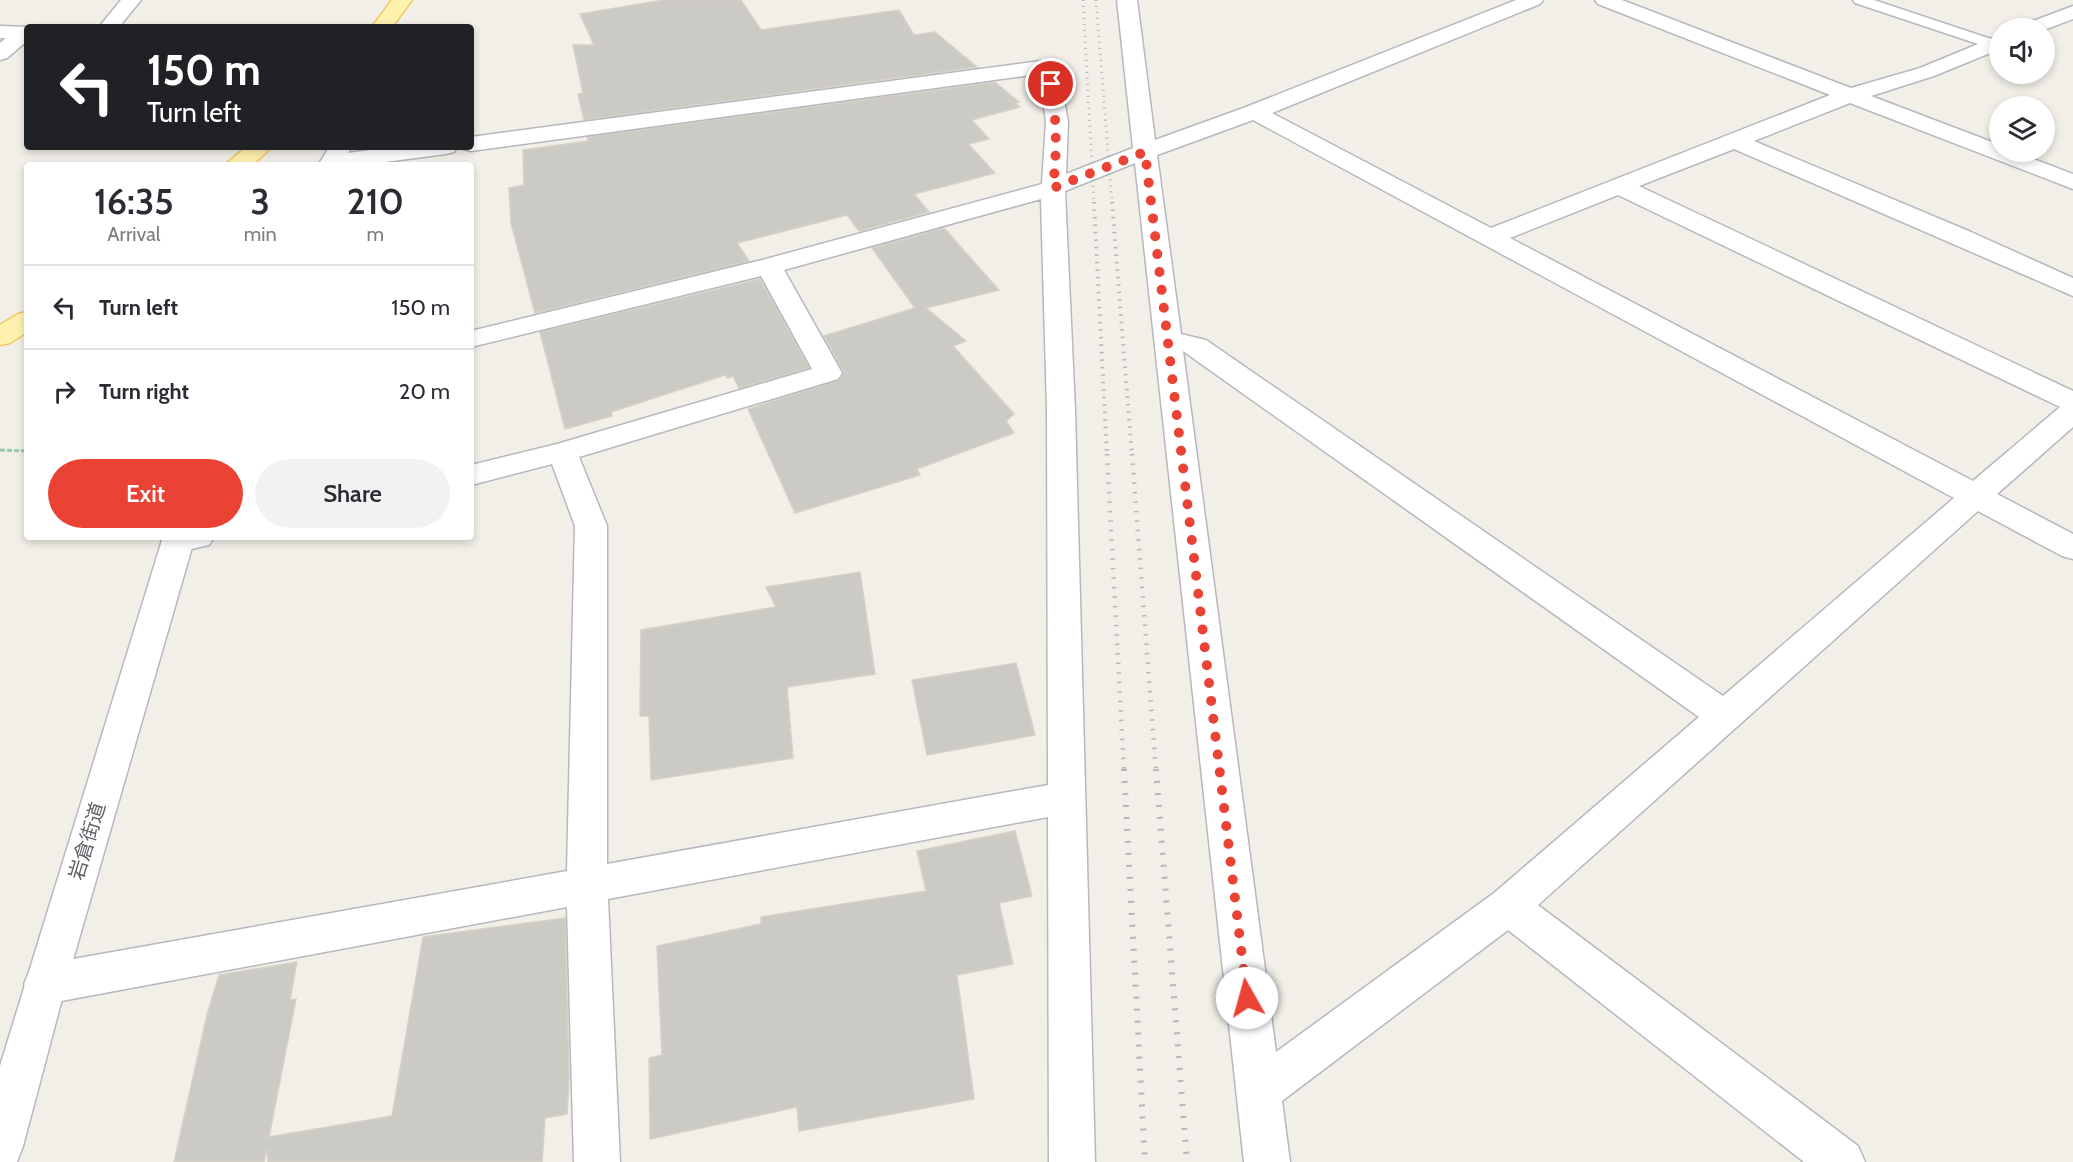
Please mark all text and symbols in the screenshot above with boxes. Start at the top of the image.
map controls [1989,18,2055,162]
button: sound [1989,18,2055,84]
text: 150 m [147,44,261,96]
icon: left [48,48,126,126]
pin [1025,58,1076,109]
icon: arrive [1034,67,1067,100]
text: Turn left [147,96,241,129]
button: layers [1989,96,2055,162]
text: 16:35 [94,179,174,223]
text: 3 [251,179,270,223]
text: 210 [347,179,404,223]
text: Arrival [107,222,161,246]
text: min [244,222,277,246]
text: m [367,222,384,246]
icon: left [48,291,81,324]
text: Turn left [99,294,178,321]
text: 150 m [391,294,450,321]
icon: right [48,375,81,408]
text: Turn right [99,378,189,405]
text: 20 m [399,378,450,405]
button: Exit [48,459,243,528]
button: Share [255,459,450,528]
street label: 岩倉街道 [64,799,110,883]
position arrow [1215,966,1279,1030]

